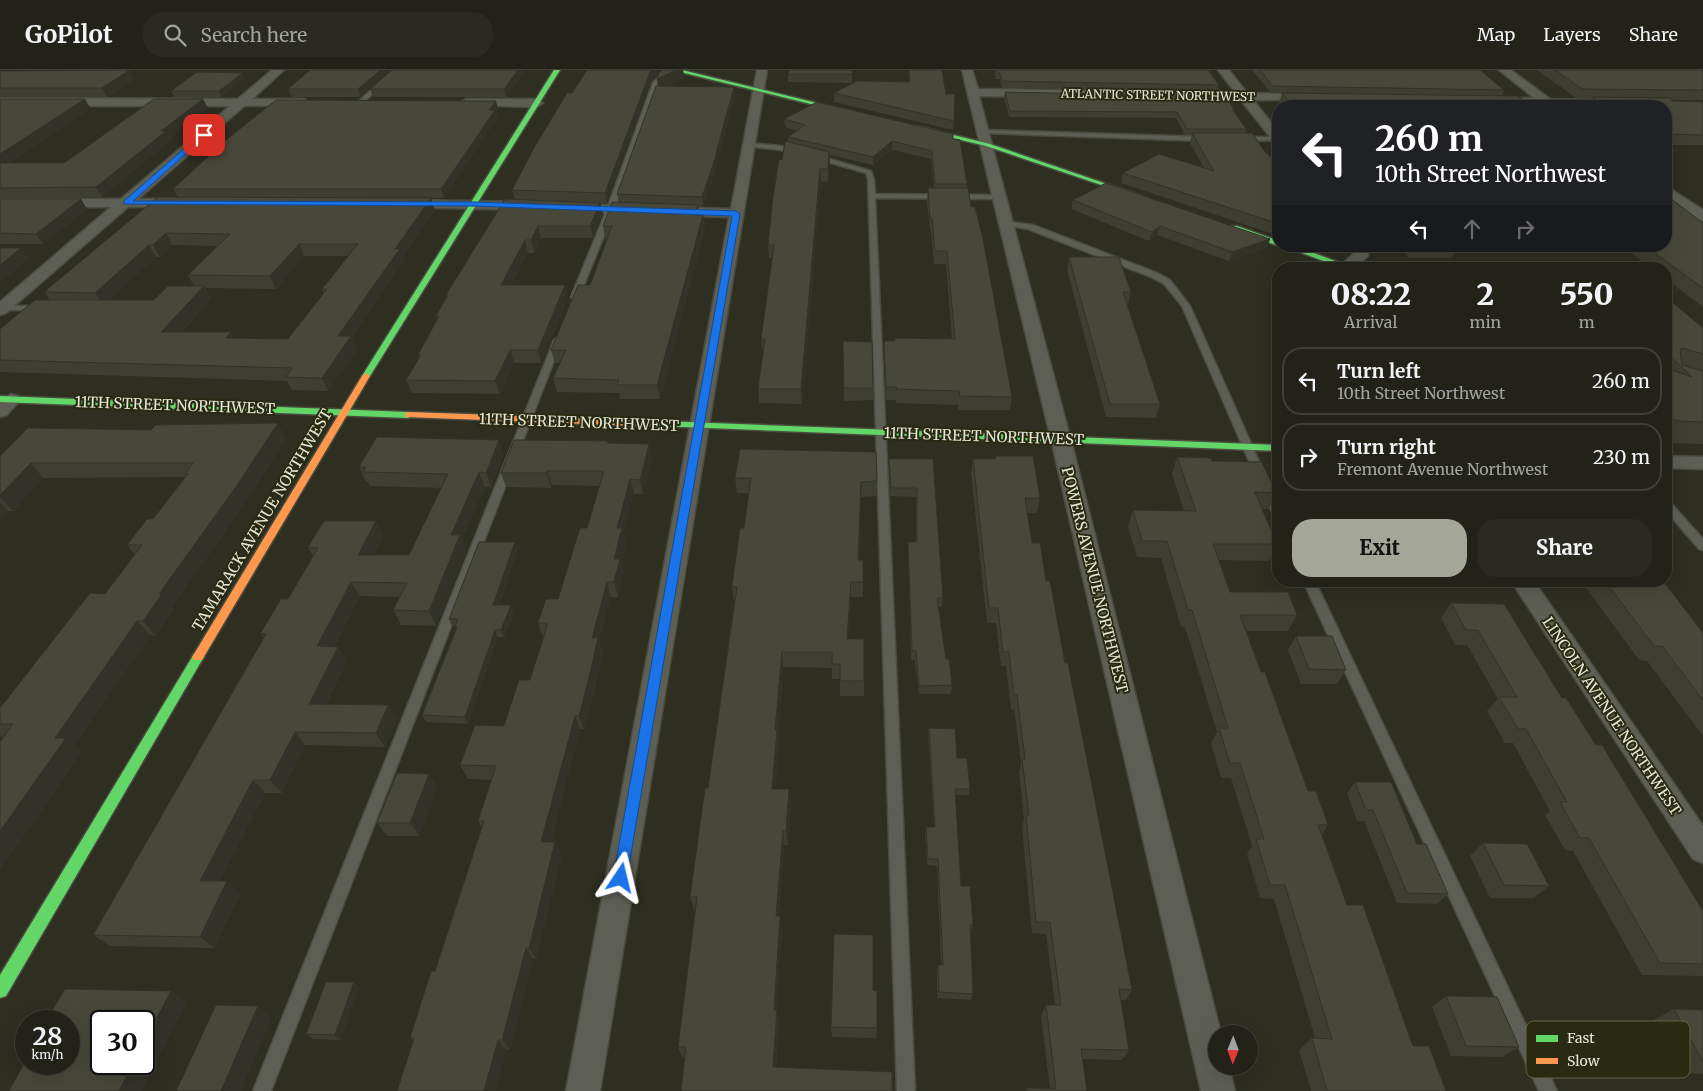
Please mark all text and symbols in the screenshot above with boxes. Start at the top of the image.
search box [143,12,493,57]
text: GoPilot [25,19,113,50]
icon: search [161,21,189,49]
text: Search here [201,23,307,47]
text: Map [1477,23,1515,46]
text: Layers [1543,23,1601,46]
text: Share [1629,23,1678,46]
street label: ATLANTIC STREET NORTHWEST [1060,86,1256,104]
pin [183,114,225,156]
text: 260 m [1375,117,1483,161]
icon: left [1292,120,1357,185]
icon: arrive [190,121,218,149]
text: 10th Street Northwest [1375,160,1606,188]
icon: left [1405,215,1433,243]
icon: ahead [1458,215,1486,243]
icon: right [1511,215,1539,243]
text: 08:22 [1331,275,1411,313]
text: 2 [1477,275,1494,313]
text: 550 [1560,275,1613,313]
text: Arrival [1344,312,1397,332]
text: min [1470,312,1501,332]
text: m [1579,312,1595,332]
text: Turn left [1337,359,1421,383]
icon: left [1294,367,1322,395]
text: 260 m [1592,369,1650,393]
text: 10th Street Northwest [1337,383,1505,403]
street label: 11TH STREET NORTHWEST [75,392,276,418]
street label: TAMARACK AVENUE NORTHWEST [188,405,336,635]
street label: 11TH STREET NORTHWEST [479,409,680,435]
street label: 11TH STREET NORTHWEST [884,423,1085,449]
text: Turn right [1337,435,1436,459]
icon: right [1294,443,1322,471]
text: 230 m [1593,445,1650,469]
text: Fremont Avenue Northwest [1337,459,1548,479]
street label: POWERS AVENUE NORTHWEST [1058,465,1132,696]
button: Exit [1292,519,1467,577]
button: Share [1477,519,1652,577]
street label: LINCOLN AVENUE NORTHWEST [1538,613,1686,819]
position arrow [594,851,646,903]
speed limit sign: 30 [90,1010,155,1075]
text: 28 [32,1020,63,1052]
legend [1526,1021,1690,1078]
north arrow [1208,1025,1258,1075]
map controls [1208,1025,1258,1075]
text: Fast [1567,1029,1595,1047]
text: km/h [32,1047,63,1062]
text: Slow [1567,1052,1600,1070]

